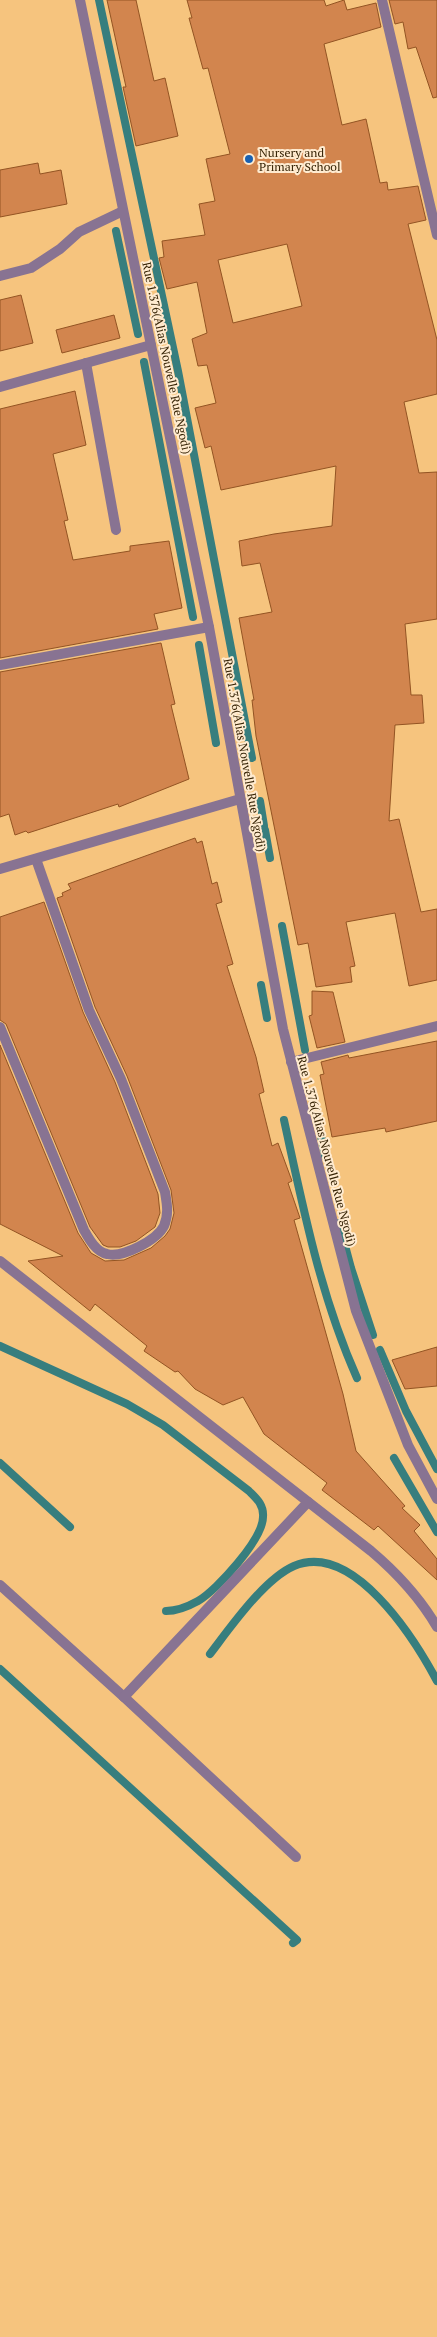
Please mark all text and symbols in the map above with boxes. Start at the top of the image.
place label: Nursery and Primary School [259,145,341,174]
marker: Nursery and Primary School [243,153,255,165]
street label: Rue 1.376(Alias Nouvelle Rue Ngodi) [139,261,195,455]
street label: Rue 1.376(Alias Nouvelle Rue Ngodi) [221,657,269,853]
street label: Rue 1.376(Alias Nouvelle Rue Ngodi) [294,1054,360,1248]

